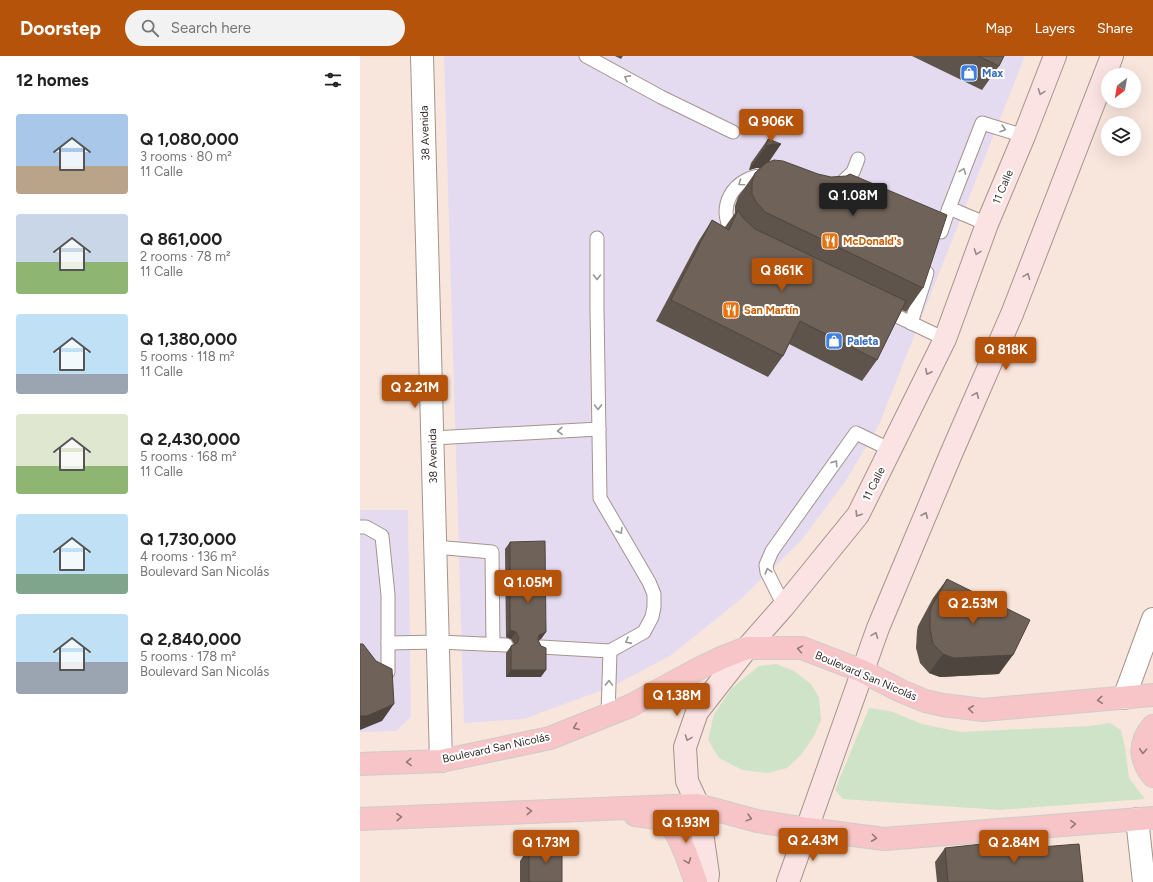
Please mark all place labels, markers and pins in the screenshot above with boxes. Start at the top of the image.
shop icon: Max [959,63,979,83]
place label: Max [982,67,1003,80]
pin: Q 906K [738,109,804,143]
pin: Q 1.08M [816,183,890,217]
restaurant icon: McDonald's [820,231,840,251]
place label: McDonald's [843,235,902,248]
pin: Q 861K [749,258,815,292]
restaurant icon: San Martín [721,300,741,320]
place label: San Martín [744,304,798,317]
shop icon: Paleta [824,331,844,351]
place label: Paleta [847,335,879,348]
pin: Q 818K [973,337,1039,371]
pin: Q 2.21M [378,375,452,409]
pin: Q 1.05M [491,570,565,604]
pin: Q 2.53M [936,591,1010,625]
pin: Q 1.38M [640,683,714,717]
pin: Q 1.93M [649,810,723,844]
pin: Q 2.43M [776,828,850,862]
pin: Q 1.73M [509,830,583,864]
pin: Q 2.84M [977,830,1051,864]

